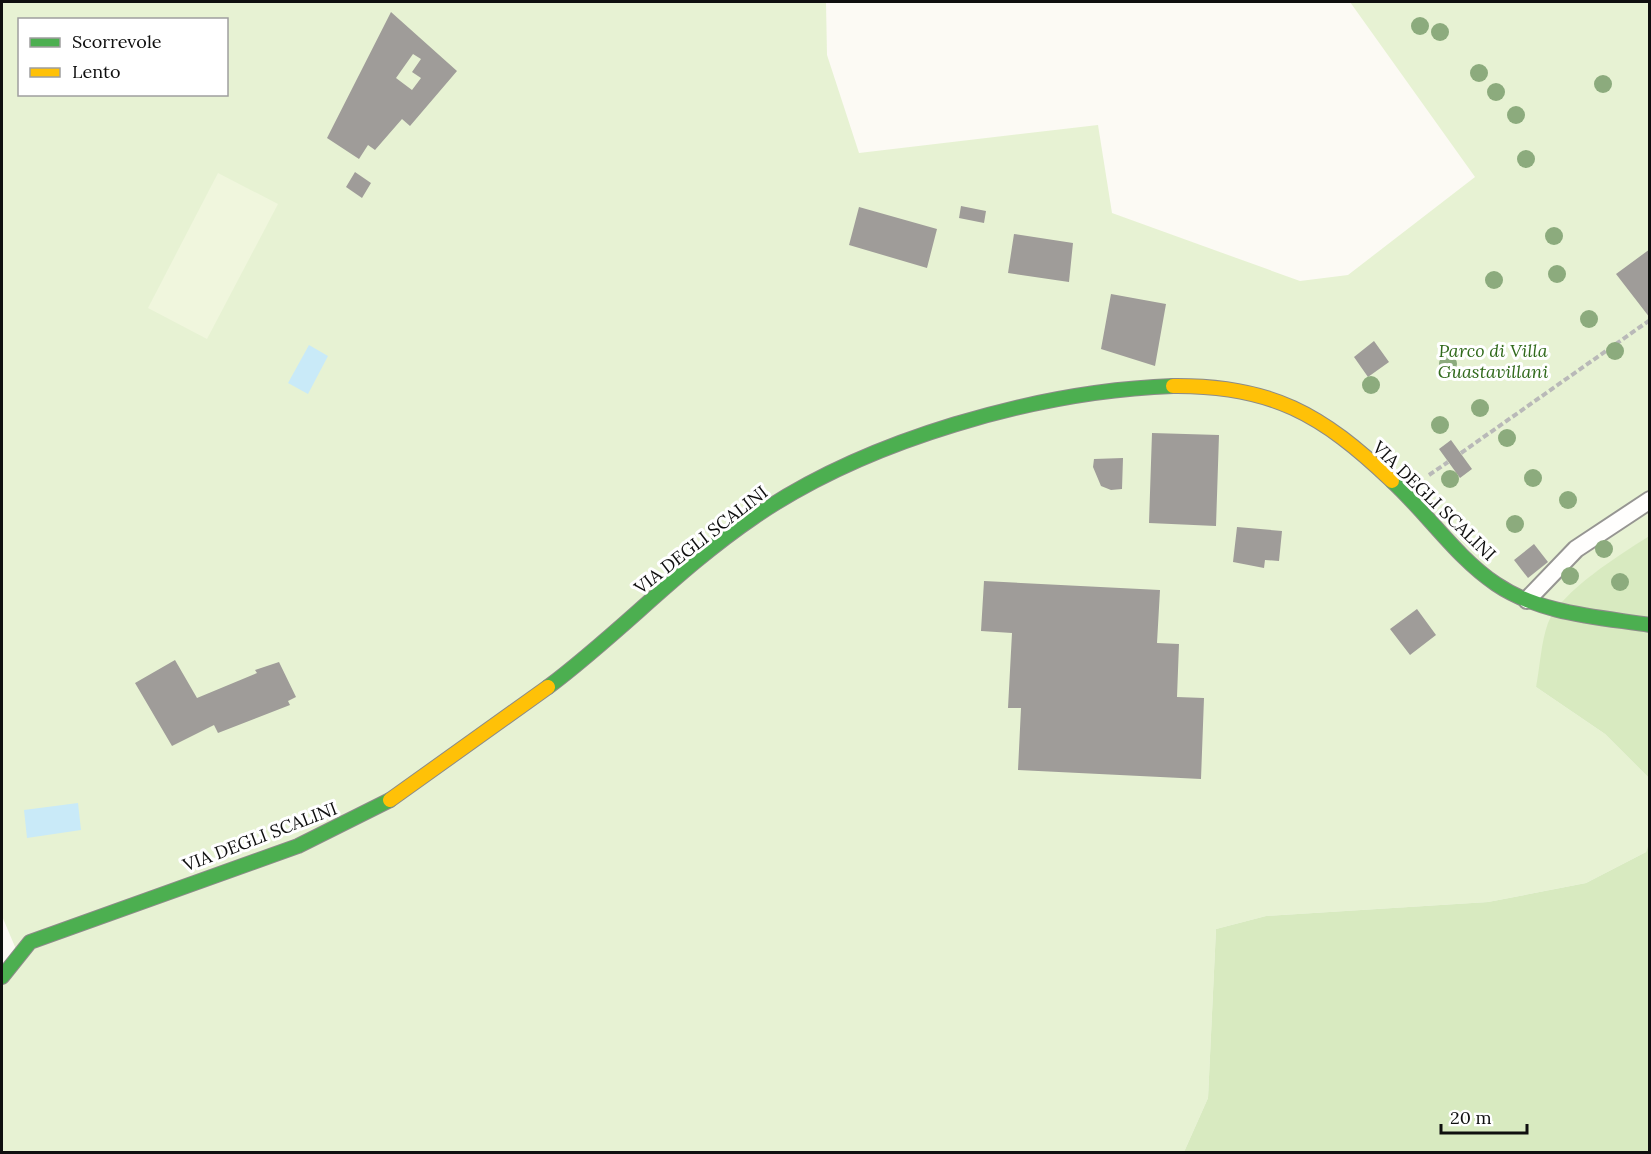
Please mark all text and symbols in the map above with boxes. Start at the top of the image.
legend [18,18,228,96]
text: Scorrevole [72,30,162,53]
text: Lento [72,60,120,83]
park label: Parco di Villa Guastavillani [1438,339,1548,383]
street label: VIA DEGLI SCALINI [1367,435,1501,566]
street label: VIA DEGLI SCALINI [629,480,772,600]
street label: VIA DEGLI SCALINI [179,797,340,877]
scale bar [1441,1097,1526,1135]
text: 20 m [1450,1106,1492,1129]

